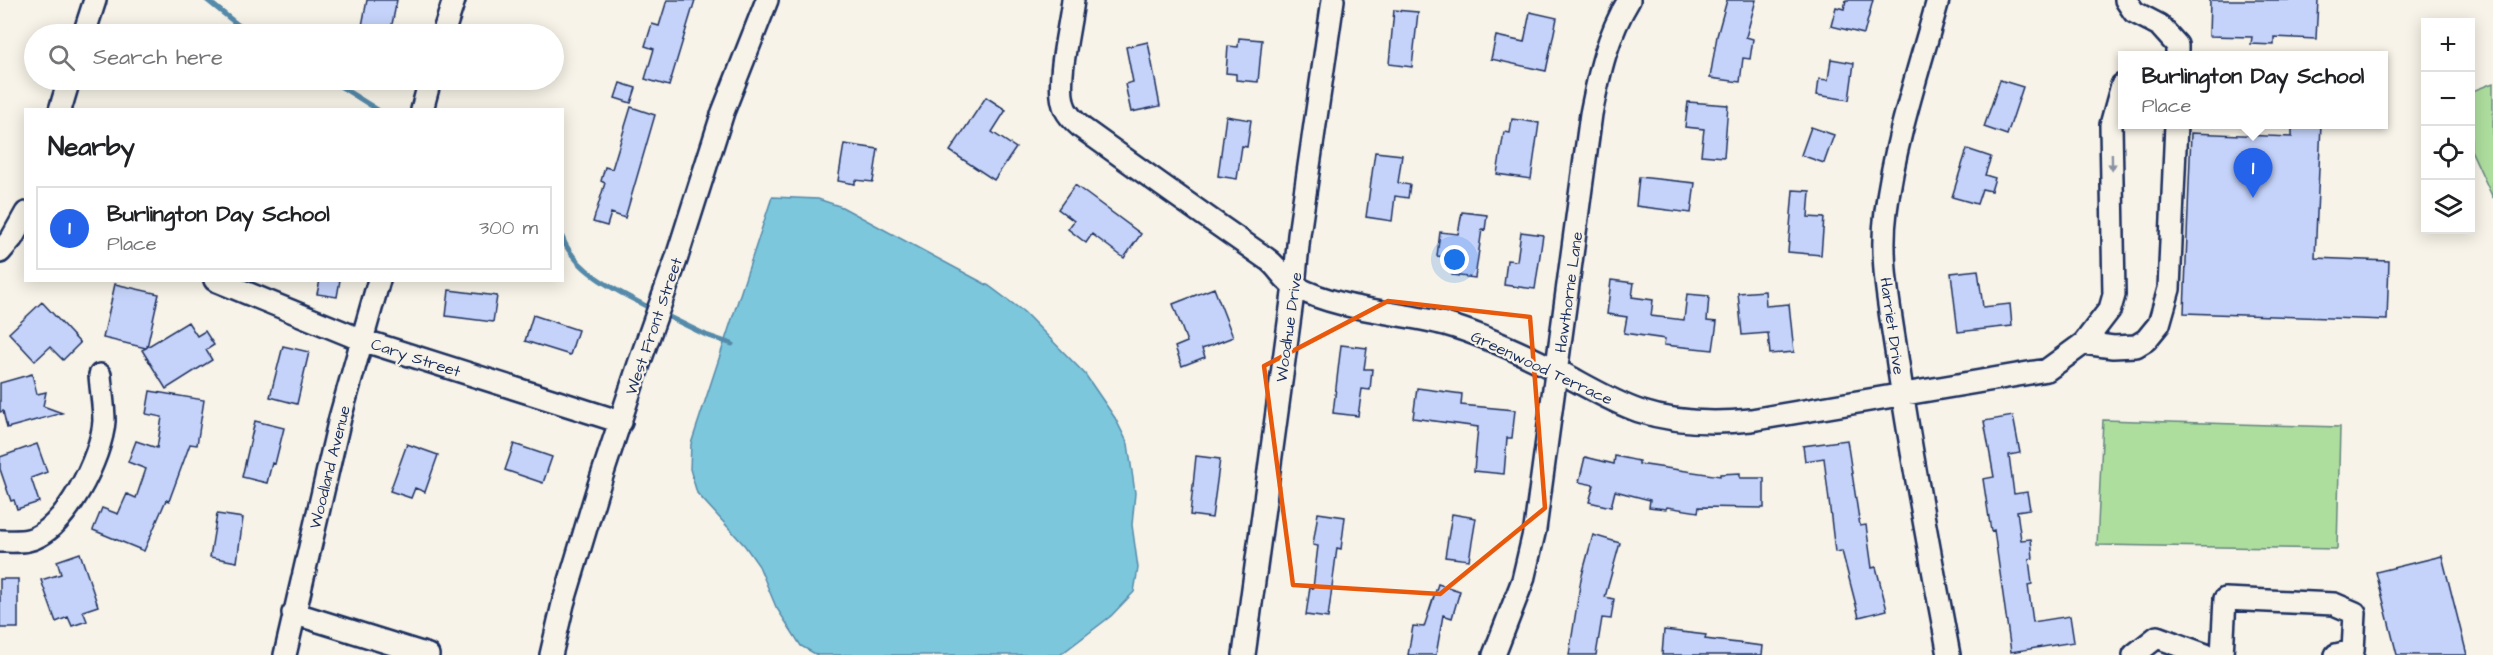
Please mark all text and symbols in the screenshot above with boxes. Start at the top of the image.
map controls [2421,18,2475,234]
button: + [2421,18,2475,72]
search box [24,24,564,90]
icon: search [45,41,78,74]
text: Search here [93,42,223,73]
popup [2118,51,2388,129]
text: Burlington Day School [2142,61,2364,92]
button: − [2421,72,2475,126]
text: Place [2142,92,2191,120]
button: locate [2421,126,2475,180]
text: Nearby [48,129,135,165]
pin: 1 [2234,148,2272,198]
one-way arrow [2107,153,2117,172]
button: layers [2421,180,2475,234]
text: Burlington Day School [107,199,330,230]
text: 1 [68,214,71,242]
text: 300 m [479,214,538,242]
text: Place [107,230,157,258]
street label: Hawthorne Lane [1550,230,1588,354]
your location [1440,245,1469,274]
street label: West Front Street [620,254,688,398]
street label: Woodhue Drive [1270,270,1308,384]
street label: Harriet Drive [1874,276,1910,377]
street label: Greenwood Terrace [1467,325,1616,411]
street label: Cary Street [368,333,464,384]
street label: Woodland Avenue [304,403,356,531]

